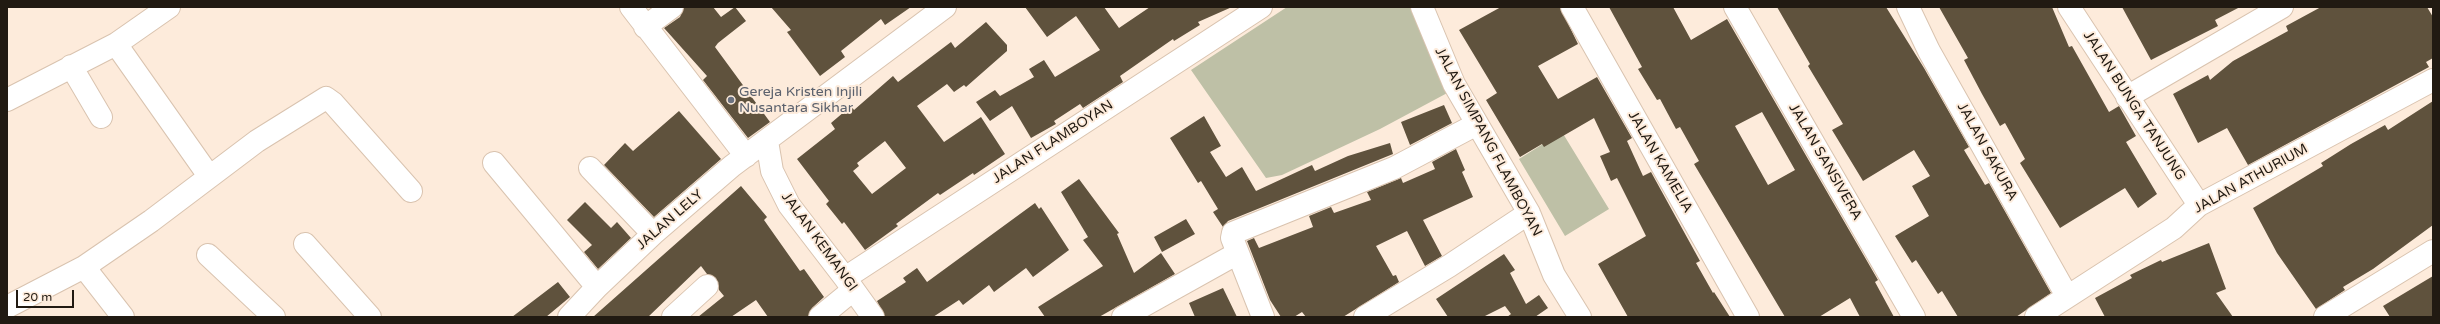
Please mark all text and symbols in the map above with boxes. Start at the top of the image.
street label: JALAN BUNGA TANJUNG [2079,28,2189,184]
street label: JALAN SIMPANG FLAMBOYAN [1431,45,1545,239]
place label: Gereja Kristen Injili Nusantara Sikhar [739,84,862,116]
marker: Gereja Kristen Injili Nusantara Sikhar [726,95,736,105]
street label: JALAN FLAMBOYAN [989,97,1117,187]
street label: JALAN SAKURA [1953,100,2021,204]
street label: JALAN SANSIVERA [1785,101,1865,223]
street label: JALAN KAMELIA [1624,108,1696,216]
street label: JALAN ATHURIUM [2191,141,2311,217]
street label: JALAN LELY [633,186,707,254]
street label: JALAN KEMANGI [777,189,861,295]
scale bar [18,282,76,308]
text: 20 m [23,290,52,304]

